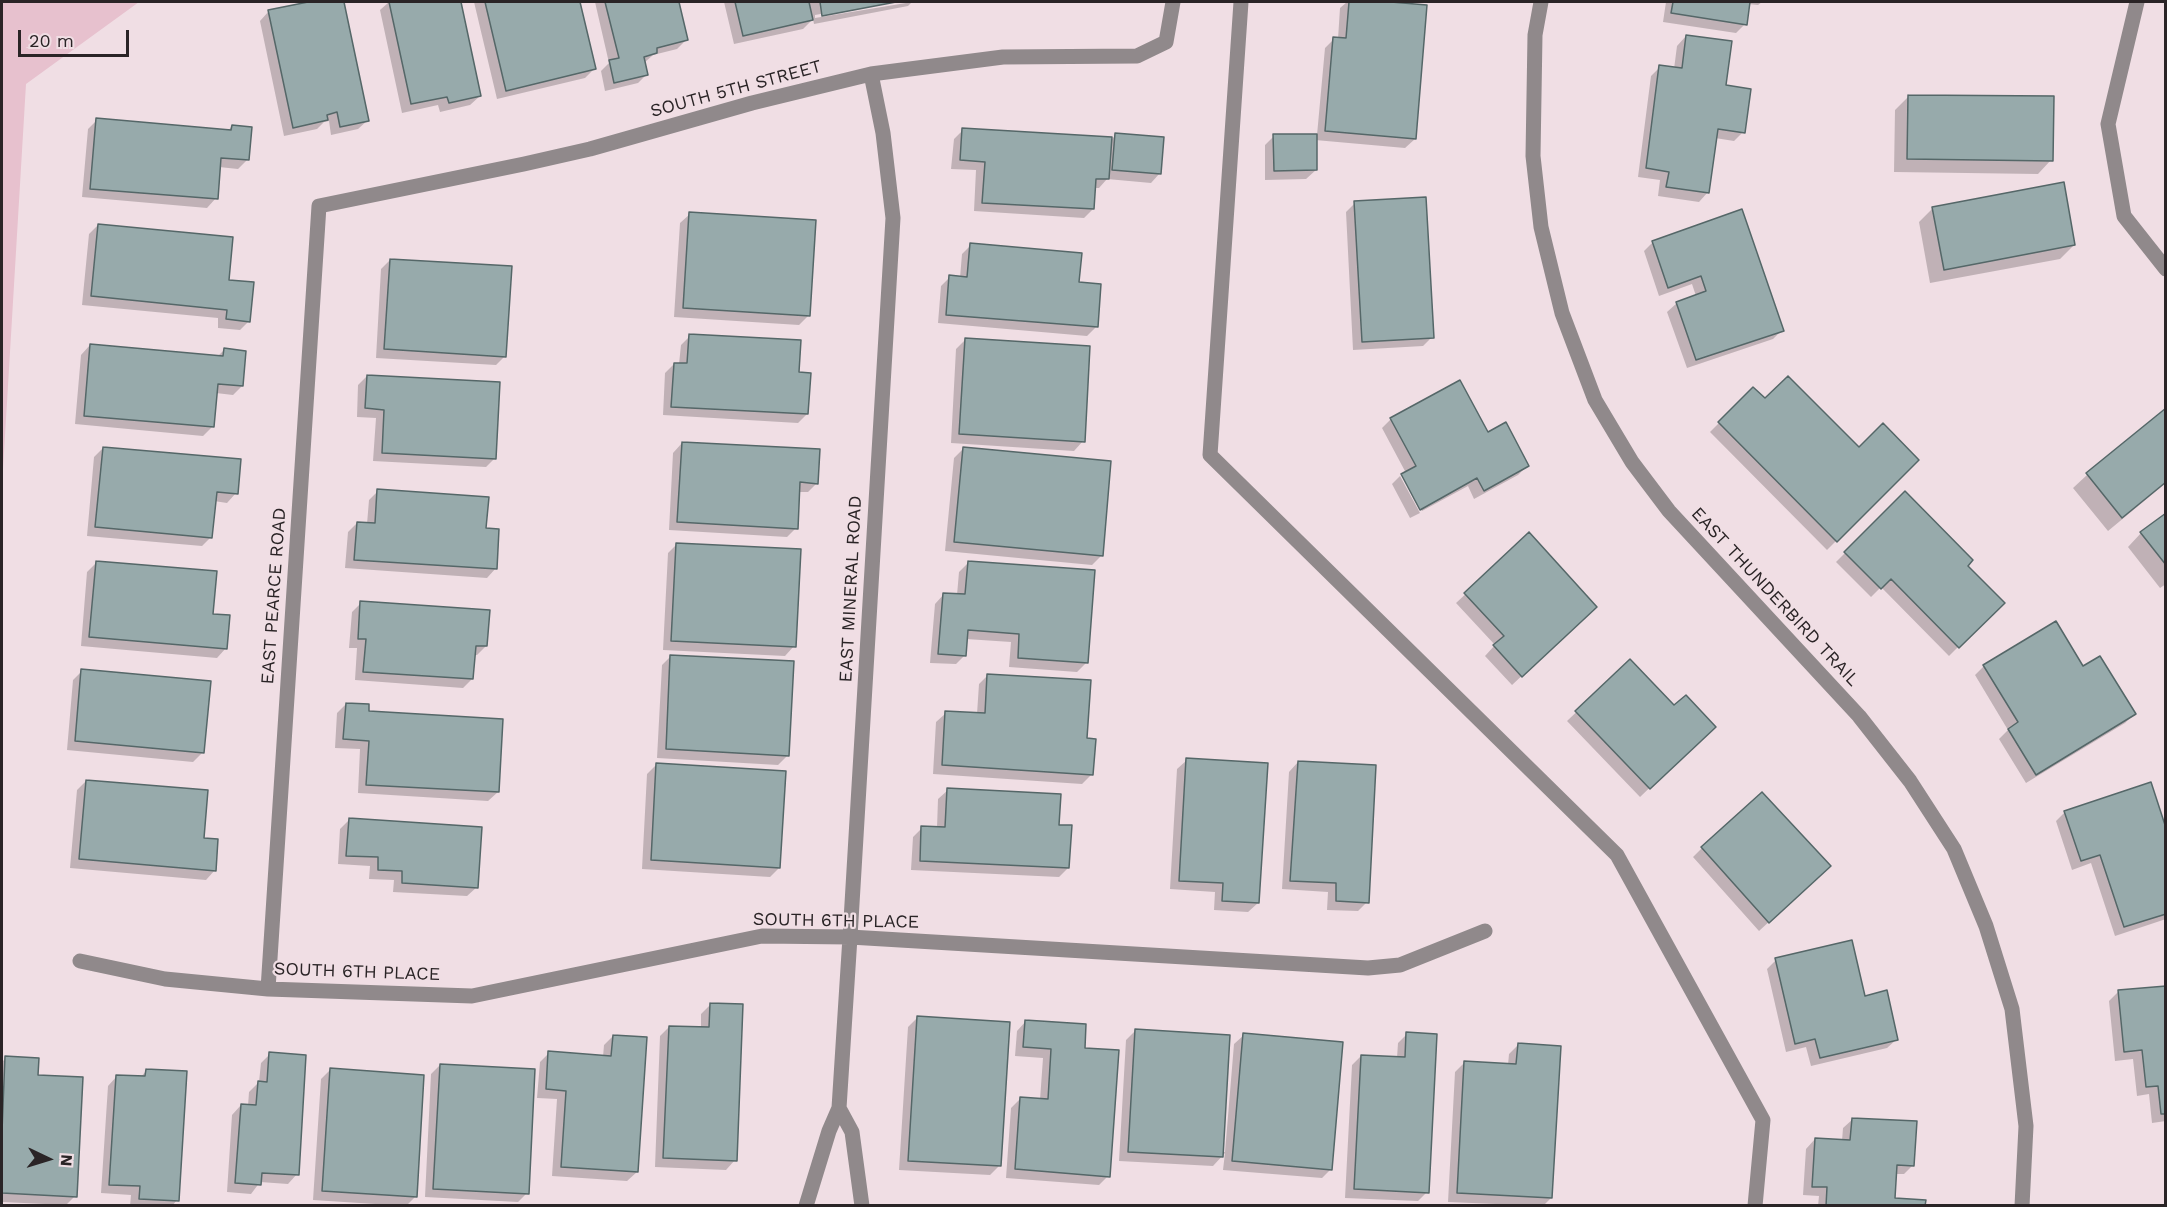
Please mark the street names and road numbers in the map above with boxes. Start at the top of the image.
street label: SOUTH 5TH STREET [648,56,824,122]
street label: EAST MINERAL ROAD [835,495,867,683]
street label: EAST THUNDERBIRD TRAIL [1686,503,1864,691]
street label: EAST PEARCE ROAD [257,507,291,685]
street label: SOUTH 6TH PLACE [753,909,919,933]
street label: SOUTH 6TH PLACE [274,958,440,986]

